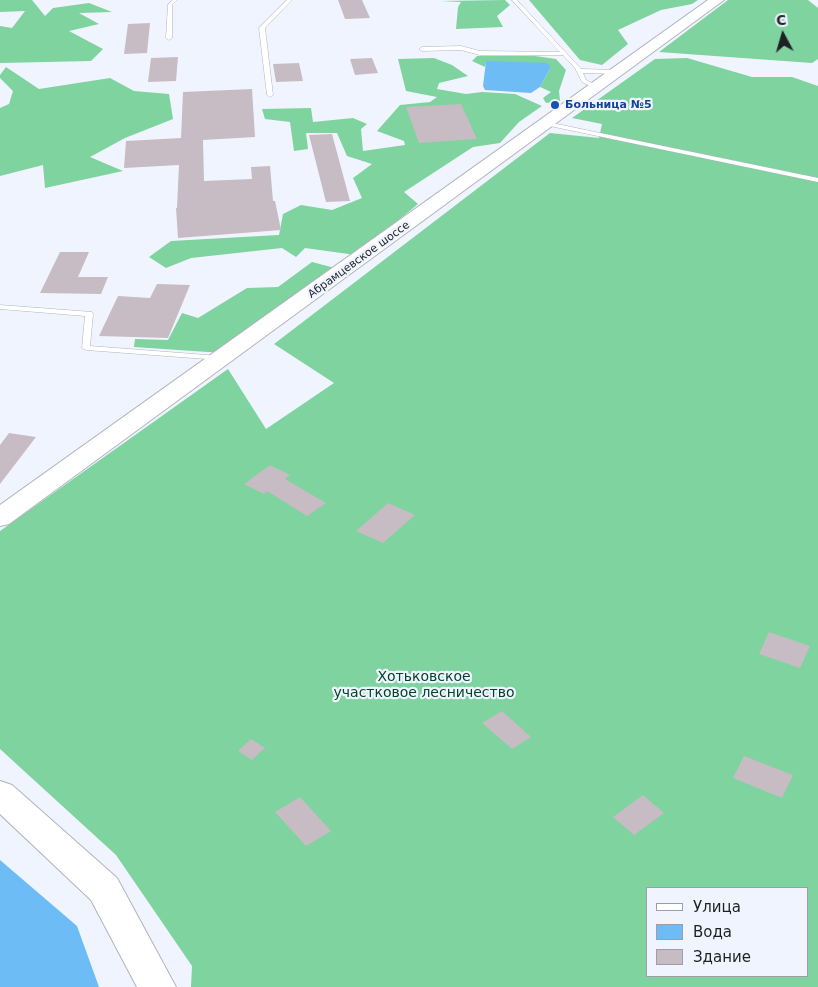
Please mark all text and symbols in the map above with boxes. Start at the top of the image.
north arrow [758,10,808,60]
text: С [775,12,787,29]
place label: Больница №5 [565,98,652,112]
marker: Больница №5 [549,99,561,111]
street label: Абрамцевское шоссе [306,219,412,301]
park label: Хотьковское участковое лесничество [334,669,514,702]
legend [646,887,808,977]
text: Улица [693,898,741,916]
text: Вода [693,923,732,941]
text: Здание [693,948,751,966]

